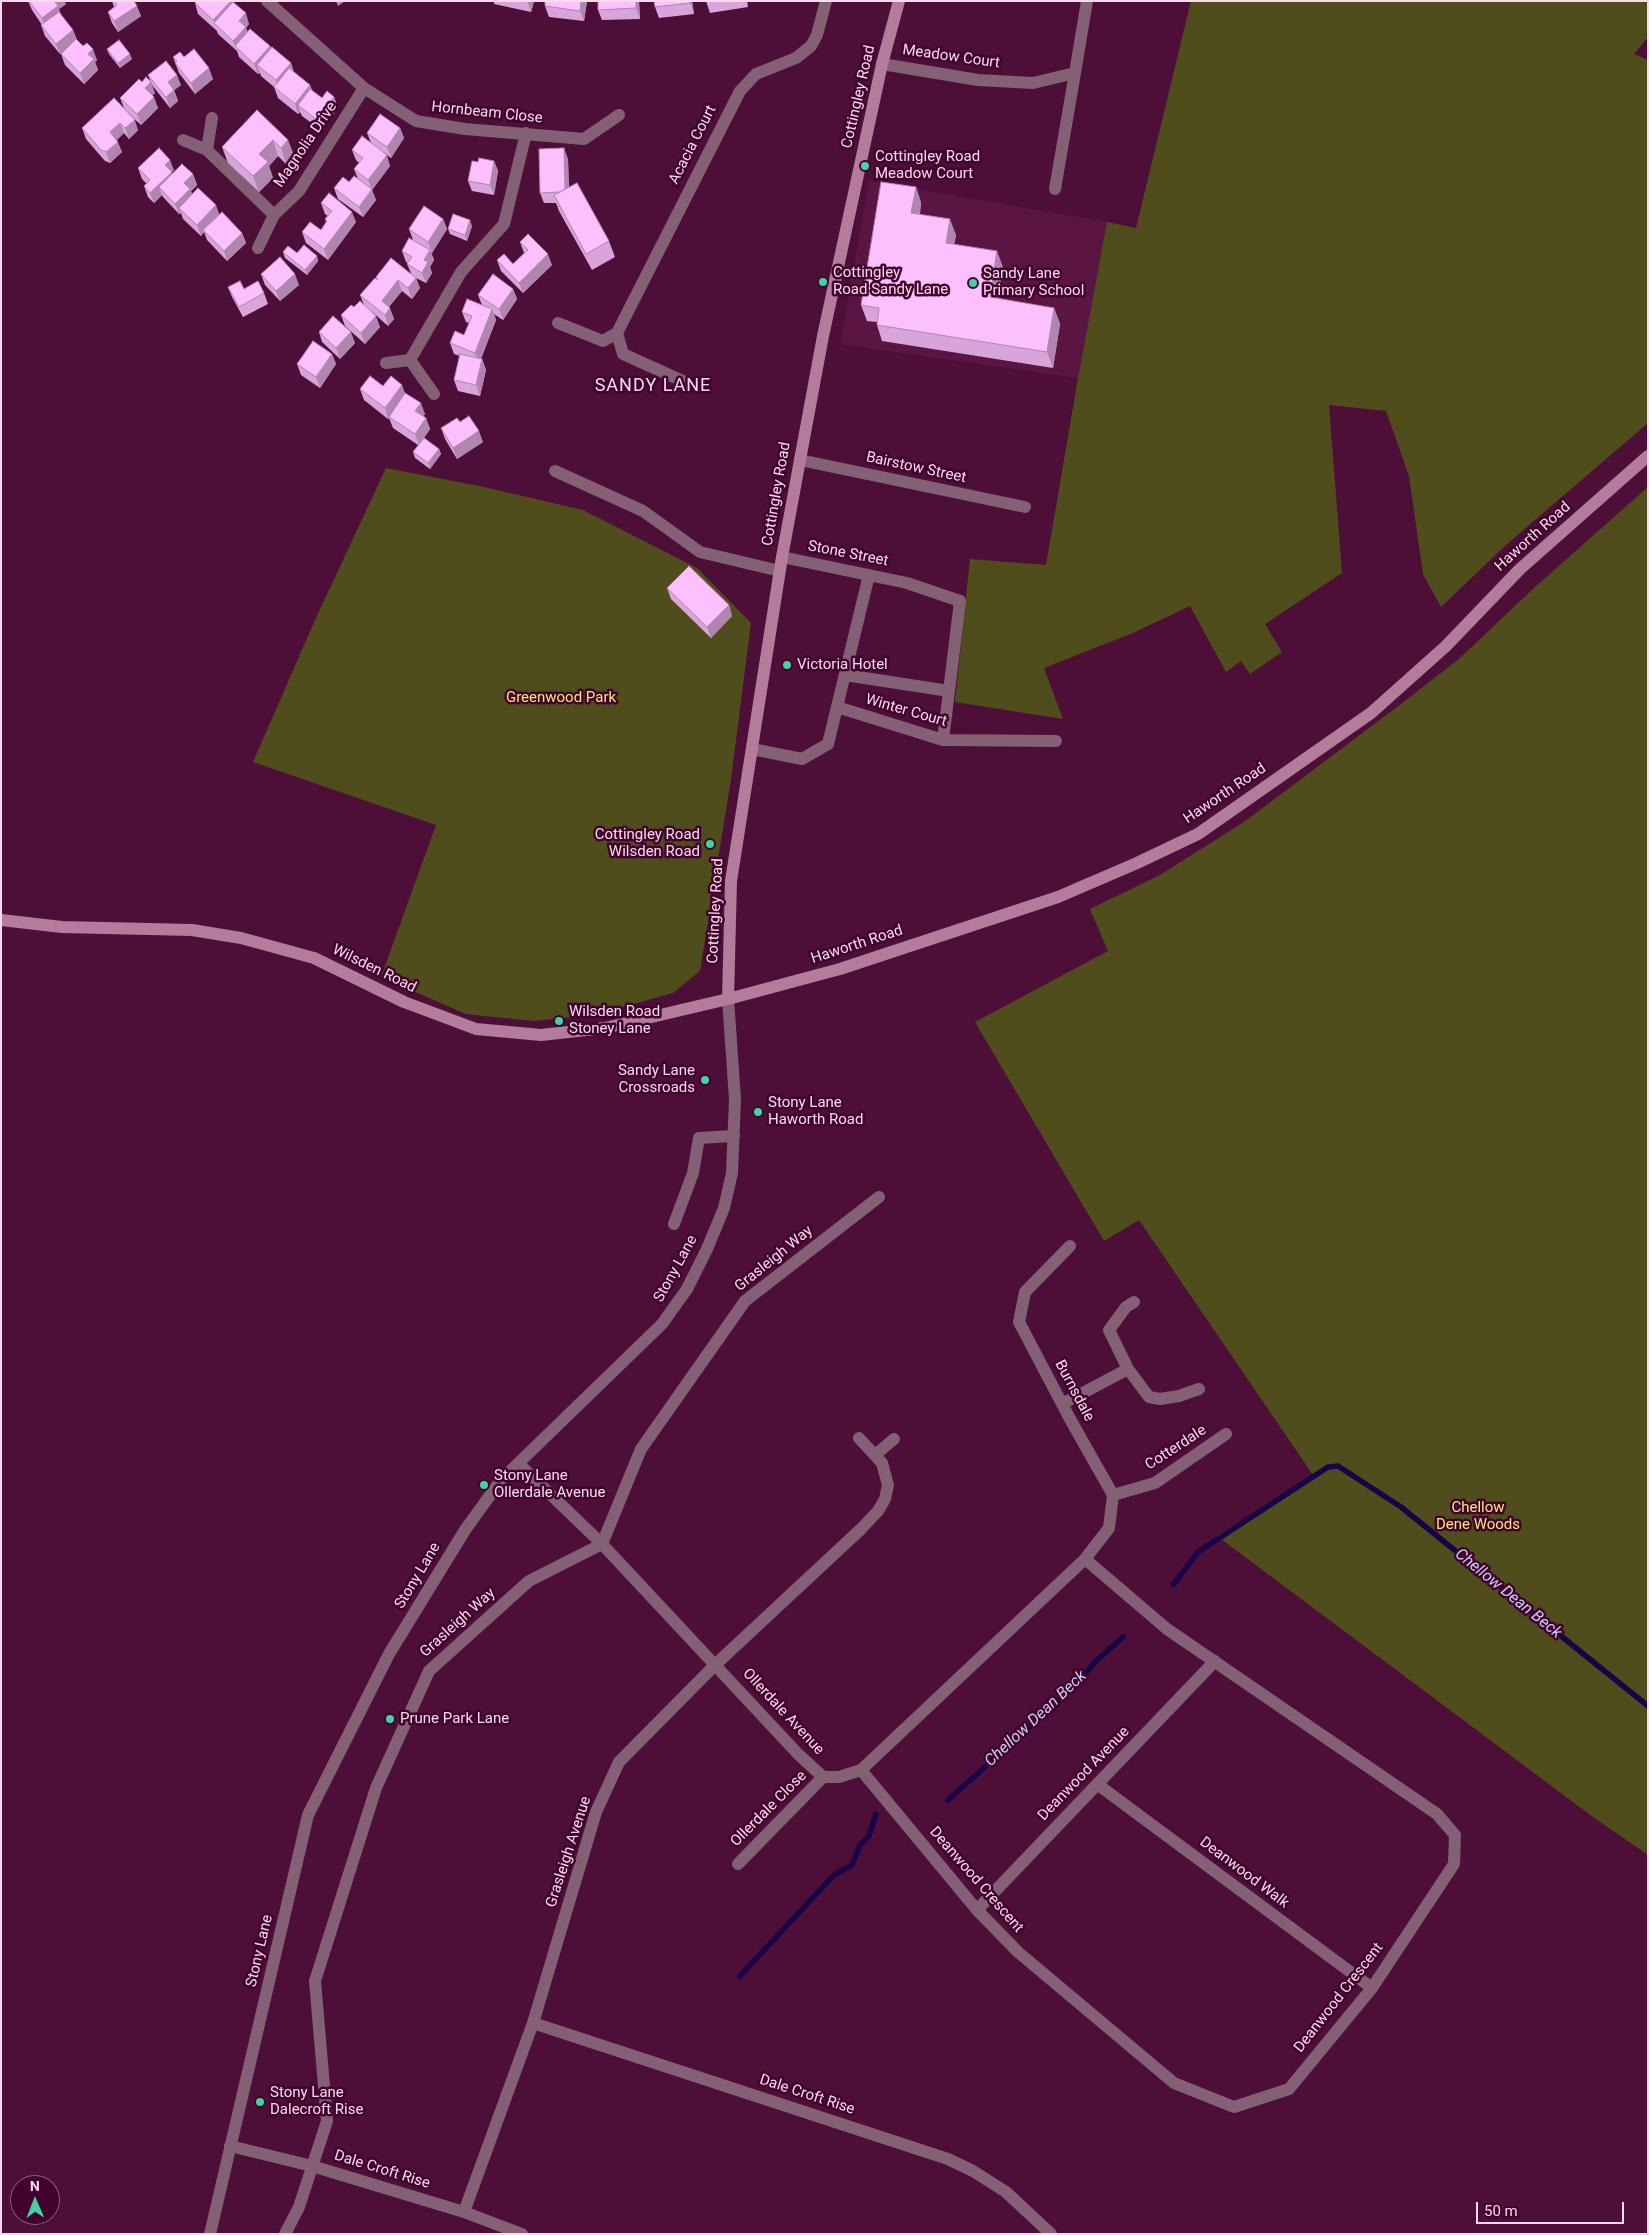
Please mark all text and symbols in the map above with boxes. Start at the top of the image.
street label: Meadow Court [901,41,1001,73]
street label: Cottingley Road [838,44,880,150]
street label: Hornbeam Close [431,98,543,128]
street label: Magnolia Drive [271,99,341,191]
street label: Acacia Court [665,103,721,187]
place label: Cottingley Road Meadow Court [875,148,980,183]
marker: Cottingley Road Meadow Court [859,160,871,172]
place label: Cottingley Road Sandy Lane [833,264,948,299]
place label: Sandy Lane Primary School [983,265,1084,300]
marker: Cottingley Road Sandy Lane [817,276,829,288]
marker: Sandy Lane Primary School [967,277,979,289]
district label: SANDY LANE [593,375,713,397]
street label: Cottingley Road [759,441,795,547]
street label: Bairstow Street [864,449,968,487]
street label: Haworth Road [1492,498,1574,576]
street label: Stone Street [806,537,890,571]
place label: Victoria Hotel [797,656,888,674]
marker: Victoria Hotel [781,659,793,671]
park label: Greenwood Park [506,689,616,707]
street label: Winter Court [863,691,949,731]
street label: Haworth Road [1180,760,1270,828]
place label: Cottingley Road Wilsden Road [595,826,700,861]
marker: Cottingley Road Wilsden Road [704,838,716,850]
street label: Cottingley Road [704,858,728,964]
street label: Haworth Road [809,922,905,968]
street label: Wilsden Road [329,941,419,997]
place label: Wilsden Road Stoney Lane [569,1003,660,1038]
marker: Wilsden Road Stoney Lane [553,1015,565,1027]
place label: Sandy Lane Crossroads [618,1062,695,1097]
marker: Sandy Lane Crossroads [699,1074,711,1086]
place label: Stony Lane Haworth Road [768,1094,863,1129]
marker: Stony Lane Haworth Road [752,1106,764,1118]
street label: Grasleigh Way [732,1222,816,1296]
street label: Stony Lane [650,1232,702,1306]
street label: Burnsdale [1050,1357,1098,1425]
street label: Cotterdale [1142,1422,1210,1474]
place label: Stony Lane Ollerdale Avenue [494,1467,606,1502]
marker: Stony Lane Ollerdale Avenue [478,1479,490,1491]
park label: Chellow Dene Woods [1436,1499,1520,1534]
street label: Stony Lane [391,1540,445,1612]
water label: Chellow Dean Beck [1451,1545,1565,1643]
street label: Grasleigh Way [417,1585,499,1661]
street label: Ollerdale Avenue [738,1665,828,1759]
water label: Chellow Dean Beck [981,1667,1091,1771]
place label: Prune Park Lane [400,1710,509,1728]
marker: Prune Park Lane [384,1713,396,1725]
street label: Deanwood Avenue [1035,1723,1133,1825]
street label: Ollerdale Close [727,1767,811,1851]
street label: Grasleigh Avenue [543,1794,595,1910]
street label: Deanwood Crescent [925,1823,1027,1937]
street label: Deanwood Walk [1196,1834,1292,1912]
street label: Stony Lane [243,1913,277,1989]
street label: Deanwood Crescent [1291,1940,1387,2056]
street label: Dale Croft Rise [757,2071,857,2119]
place label: Stony Lane Dalecroft Rise [270,2084,363,2119]
marker: Stony Lane Dalecroft Rise [254,2096,266,2108]
street label: Dale Croft Rise [332,2147,432,2193]
north arrow [10,2175,60,2225]
text: N [30,2178,40,2194]
scale bar [1479,2192,1626,2224]
text: 50 m [1484,2202,1518,2220]

